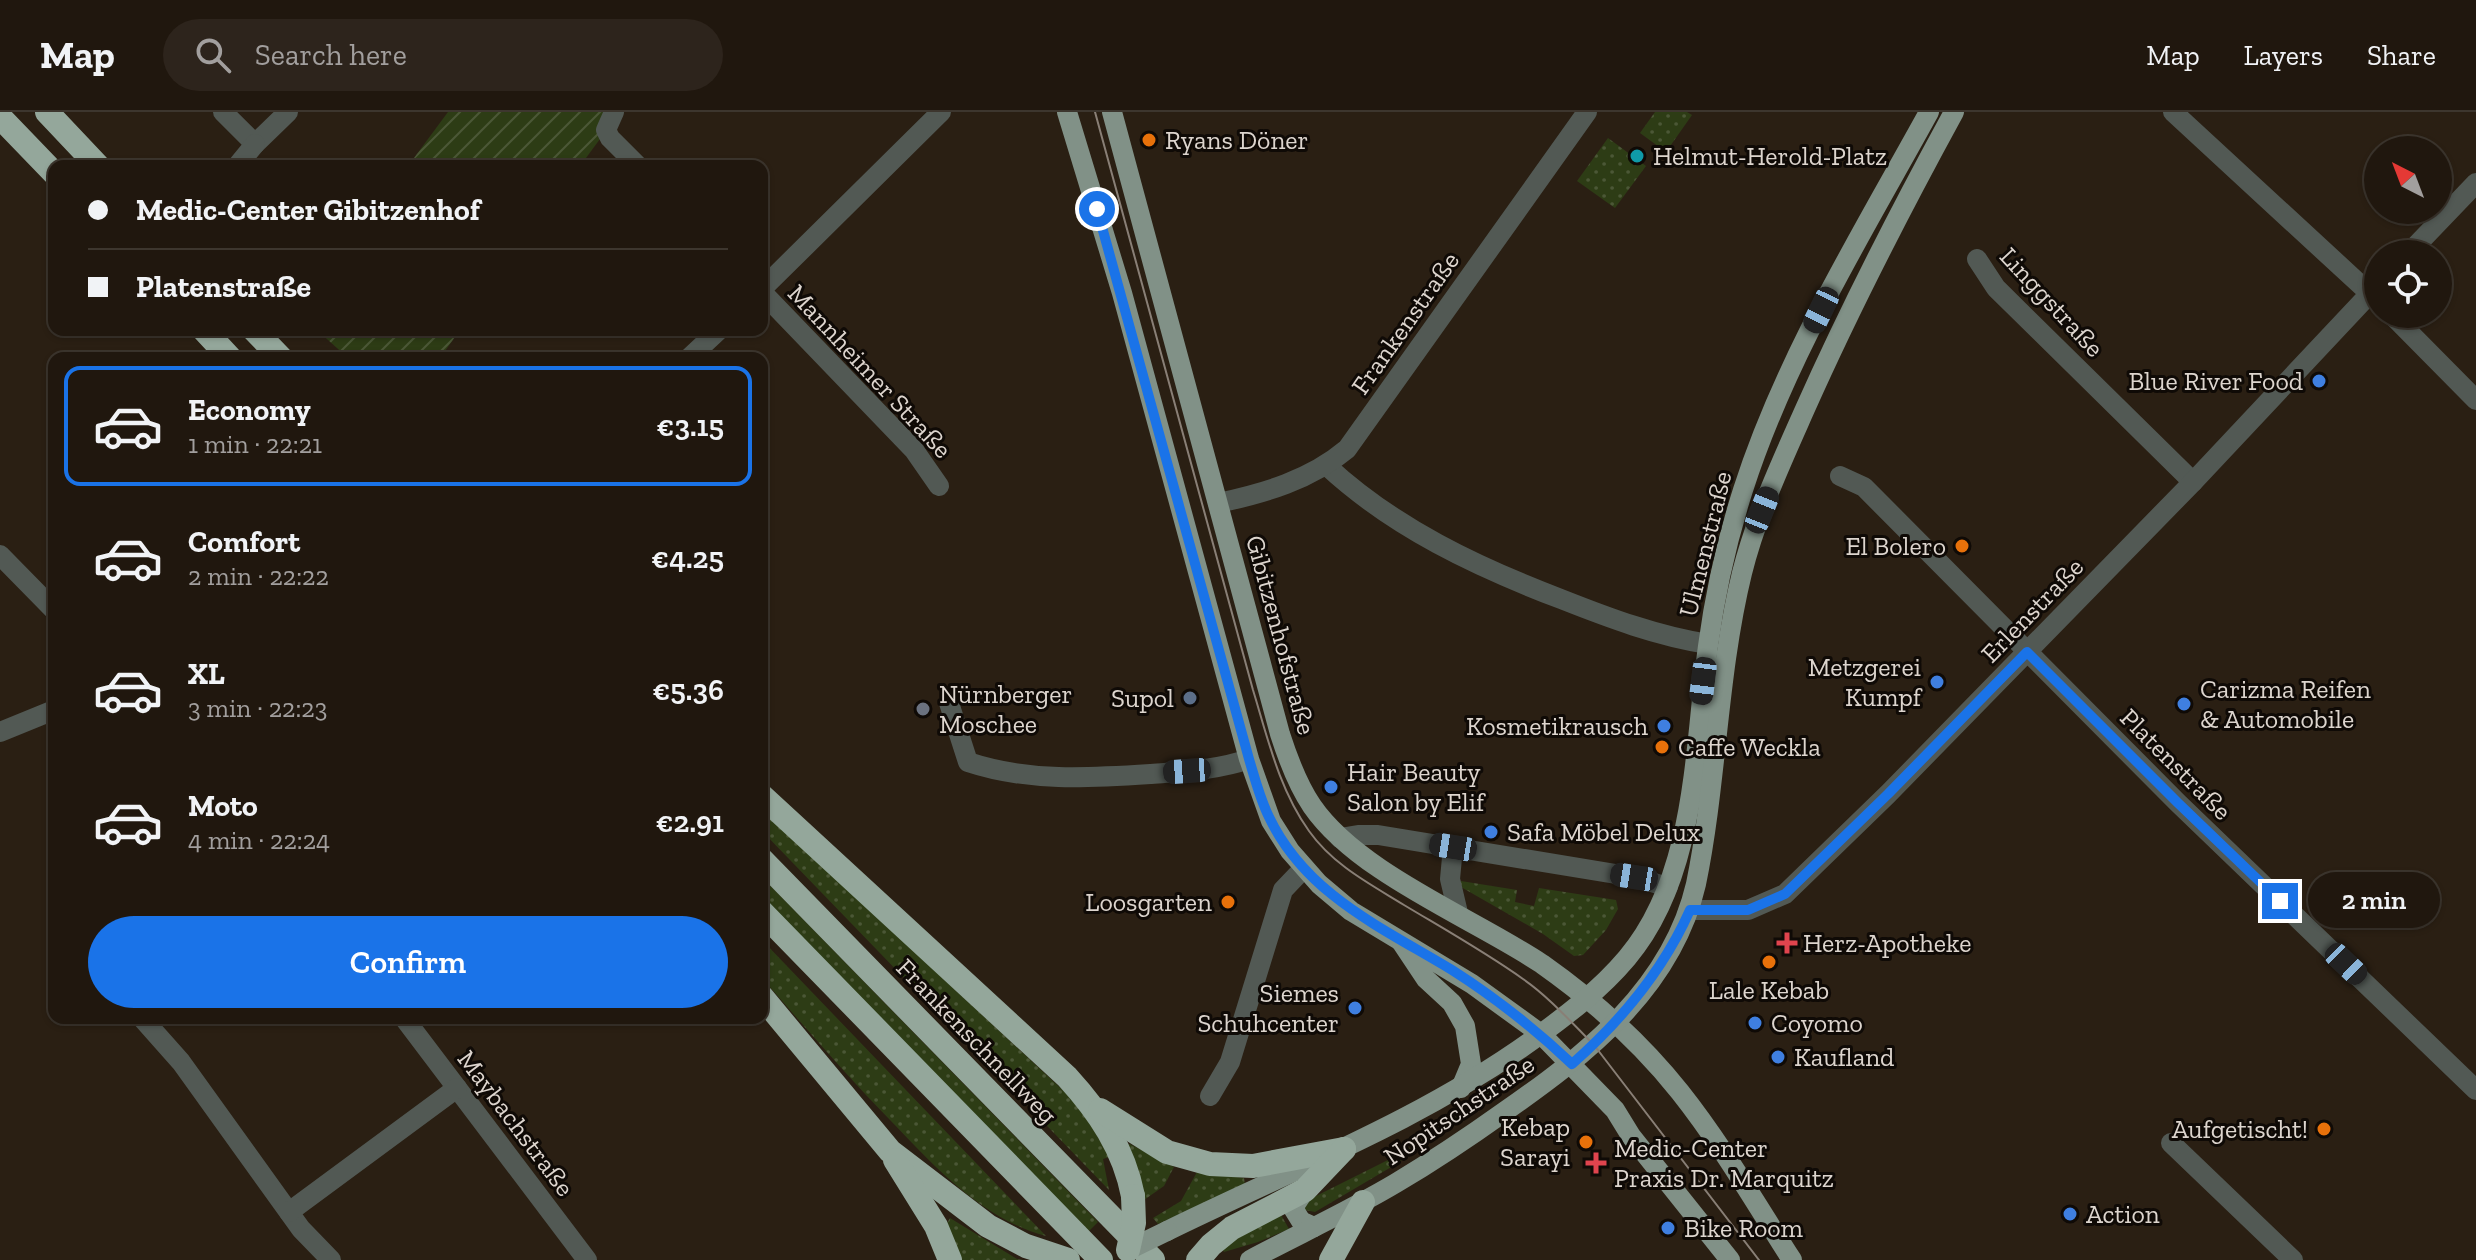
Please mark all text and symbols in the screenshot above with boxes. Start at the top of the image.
search box [163,19,723,91]
text: Map [40,32,115,78]
icon: search [191,33,235,77]
text: Search here [255,37,407,73]
text: Map [2146,39,2200,72]
text: Layers [2244,39,2323,72]
text: Share [2367,39,2436,72]
place label: Ryans Döner [1165,124,1308,156]
marker: Ryans Döner [1140,131,1158,149]
north arrow [2364,136,2452,224]
map controls [2364,136,2452,328]
place label: Helmut-Herold-Platz [1653,140,1887,172]
marker: Helmut-Herold-Platz [1628,147,1646,165]
route start [1079,191,1115,227]
text: Medic-Center Gibitzenhof [136,192,480,228]
street label: Linggstraße [1993,240,2111,364]
button: locate [2364,240,2452,328]
street label: Frankenstraße [1344,246,1466,400]
text: Platenstraße [136,269,311,305]
street label: Mannheimer Straße [781,277,959,465]
car [1800,283,1842,337]
place label: Blue River Food [2128,365,2303,397]
marker: Blue River Food [2310,372,2328,390]
icon: car [92,390,164,462]
text: Economy [188,392,311,428]
text: €3.15 [657,408,724,444]
text: 1 min · 22:21 [188,428,322,460]
street label: Ulmenstraße [1671,468,1739,620]
car [1742,483,1782,537]
icon: car [92,522,164,594]
text: Comfort [188,524,300,560]
place label: El Bolero [1845,530,1946,562]
street label: Gibitzenhofstraße [1239,532,1323,738]
marker: El Bolero [1953,537,1971,555]
text: €4.25 [651,540,724,576]
street label: Erlenstraße [1974,551,2090,669]
text: 2 min · 22:22 [188,560,329,592]
place label: Metzgerei Kumpf [1808,651,1923,713]
icon: car [92,654,164,726]
text: XL [188,656,225,692]
car [1688,656,1718,706]
text: €5.36 [652,672,724,708]
marker: Metzgerei Kumpf [1928,673,1946,691]
place label: Carizma Reifen & Automobile [2200,673,2371,735]
place label: Nürnberger Moschee [939,678,1072,740]
place label: Supol [1111,682,1174,714]
marker: Supol [1181,689,1199,707]
text: 3 min · 22:23 [188,692,327,724]
marker: Carizma Reifen & Automobile [2175,695,2193,713]
marker: Nürnberger Moschee [914,700,932,718]
street label: Platenstraße [2113,701,2239,827]
place label: Kosmetikrausch [1466,710,1648,742]
marker: Kosmetikrausch [1655,717,1673,735]
place label: Caffe Weckla [1678,731,1821,763]
marker: Caffe Weckla [1653,738,1671,756]
place label: Hair Beauty Salon by Elif [1347,756,1486,818]
car [1162,757,1212,785]
marker: Hair Beauty Salon by Elif [1322,778,1340,796]
icon: car [92,786,164,858]
text: Moto [188,788,258,824]
text: €2.91 [656,804,724,840]
place label: Safa Möbel Delux [1507,816,1700,848]
marker: Safa Möbel Delux [1482,823,1500,841]
text: 4 min · 22:24 [188,824,330,856]
car [1427,831,1479,863]
car [1608,861,1660,893]
callout: 2 min [2308,873,2440,929]
route end [2262,883,2298,919]
text: 2 min [2342,884,2406,916]
place label: Loosgarten [1085,886,1212,918]
marker: Loosgarten [1219,893,1237,911]
button: Confirm [88,916,728,1008]
place label: Herz-Apotheke [1803,927,1971,959]
marker: Herz-Apotheke [1778,934,1796,952]
car [2320,939,2372,989]
street label: Frankenschnellweg [890,952,1064,1130]
marker: Lale Kebab [1760,953,1778,971]
place label: Lale Kebab [1709,974,1829,1006]
place label: Siemes Schuhcenter [1198,977,1339,1039]
marker: Siemes Schuhcenter [1346,999,1364,1017]
place label: Coyomo [1771,1007,1863,1039]
marker: Coyomo [1746,1014,1764,1032]
place label: Kaufland [1794,1041,1894,1073]
street label: Maybachstraße [451,1044,581,1202]
street label: Nopitschstraße [1378,1048,1540,1172]
marker: Kaufland [1769,1048,1787,1066]
place label: Kebap Sarayi [1500,1111,1570,1173]
place label: Aufgetischt! [2172,1113,2308,1145]
marker: Aufgetischt! [2315,1120,2333,1138]
place label: Medic-Center Praxis Dr. Marquitz [1614,1132,1834,1194]
marker: Kebap Sarayi [1577,1133,1595,1151]
marker: Medic-Center Praxis Dr. Marquitz [1585,1152,1607,1174]
place label: Action [2086,1198,2160,1230]
marker: Action [2061,1205,2079,1223]
place label: Bike Room [1684,1212,1804,1244]
marker: Bike Room [1659,1219,1677,1237]

